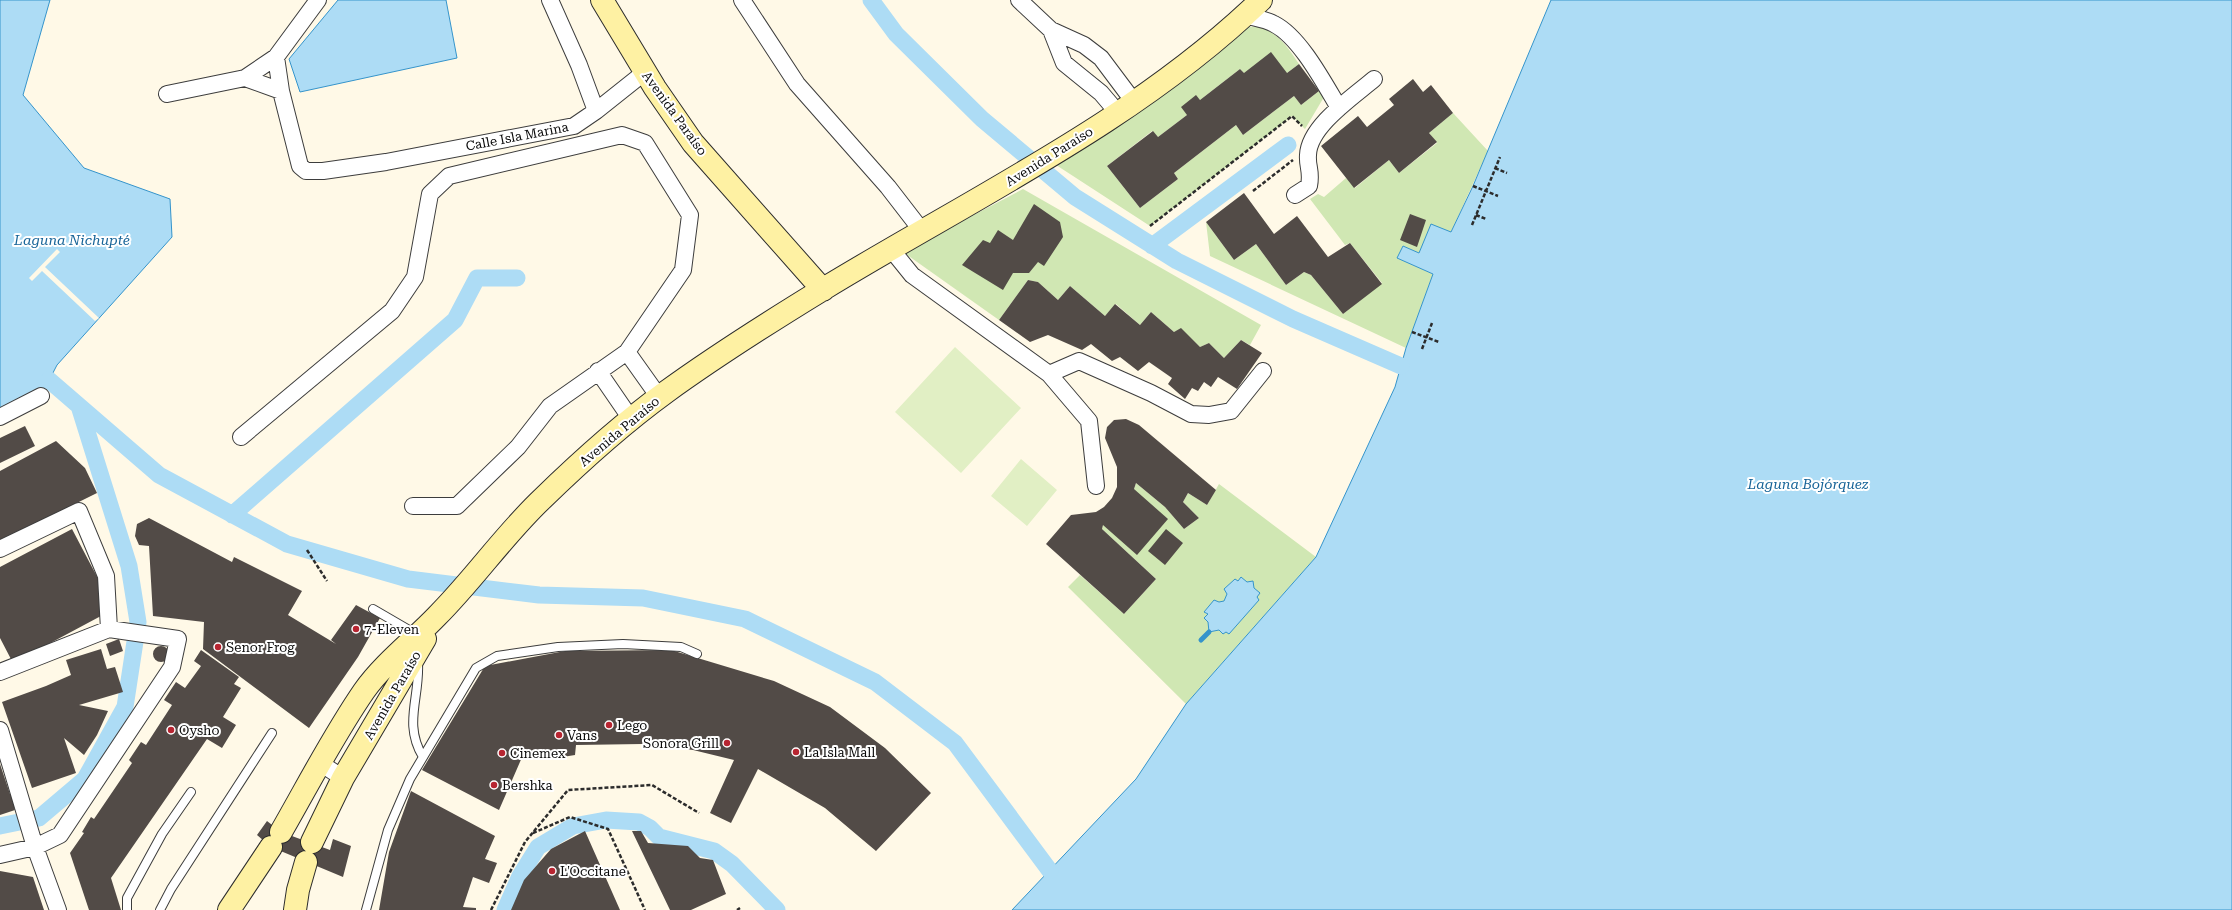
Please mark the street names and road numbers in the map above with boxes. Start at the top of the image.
street label: Avenida Paraíso [639,68,710,158]
street label: Calle Isla Marina [464,119,570,154]
street label: Avenida Paraíso [1003,124,1096,189]
street label: Avenida Paraíso [576,394,662,469]
street label: Avenida Paraíso [361,648,424,742]

